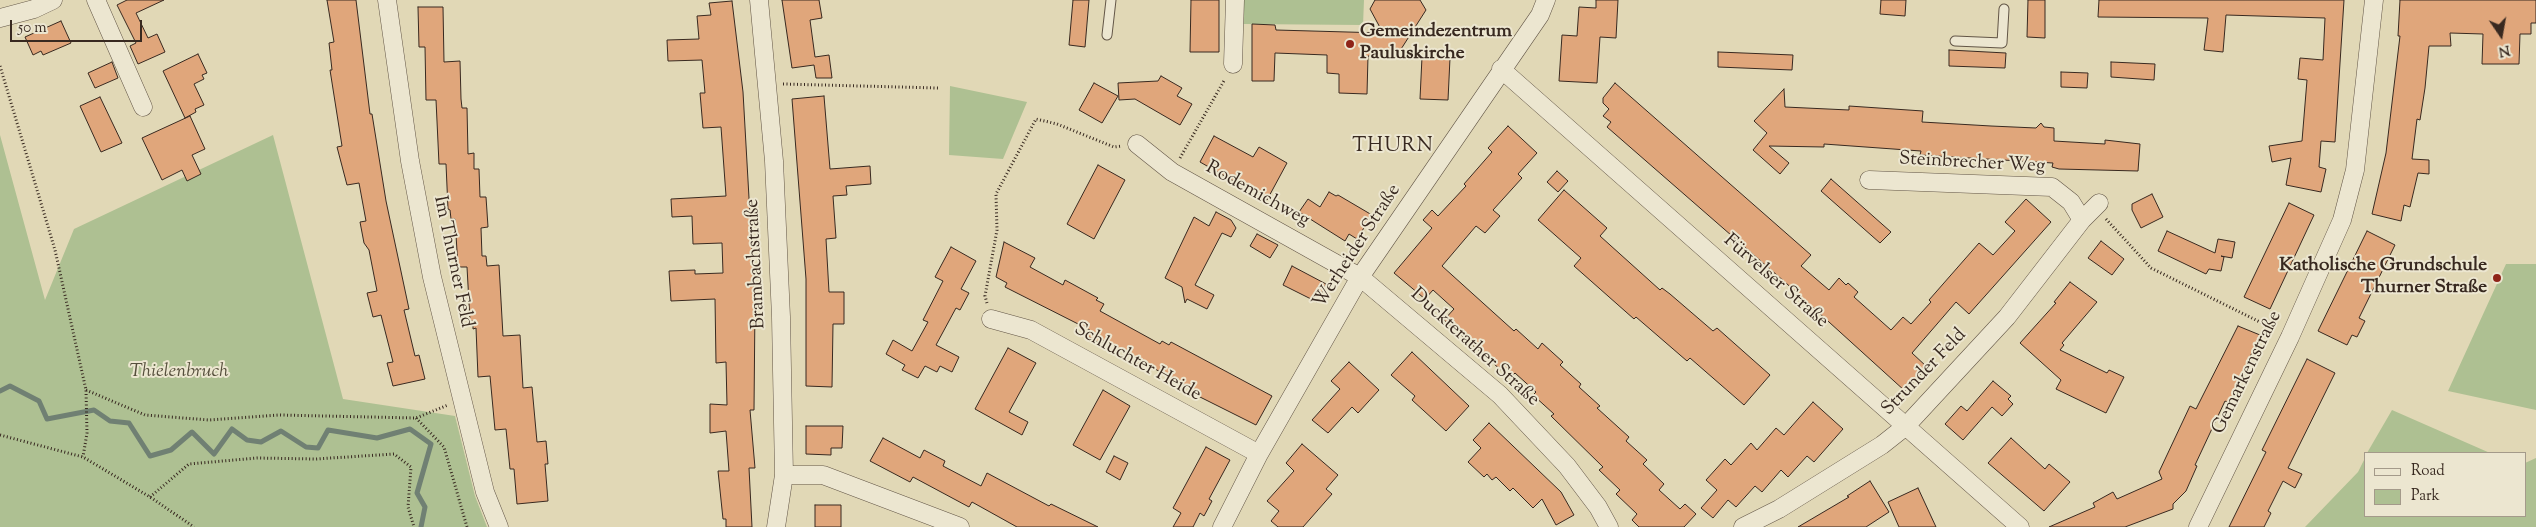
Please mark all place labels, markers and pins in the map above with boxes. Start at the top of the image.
place label: Gemeindezentrum Pauluskirche [1360,22,1512,66]
marker: Gemeindezentrum Pauluskirche [1344,38,1356,50]
place label: Katholische Grundschule Thurner Straße [2279,256,2487,300]
marker: Katholische Grundschule Thurner Straße [2491,272,2503,284]

